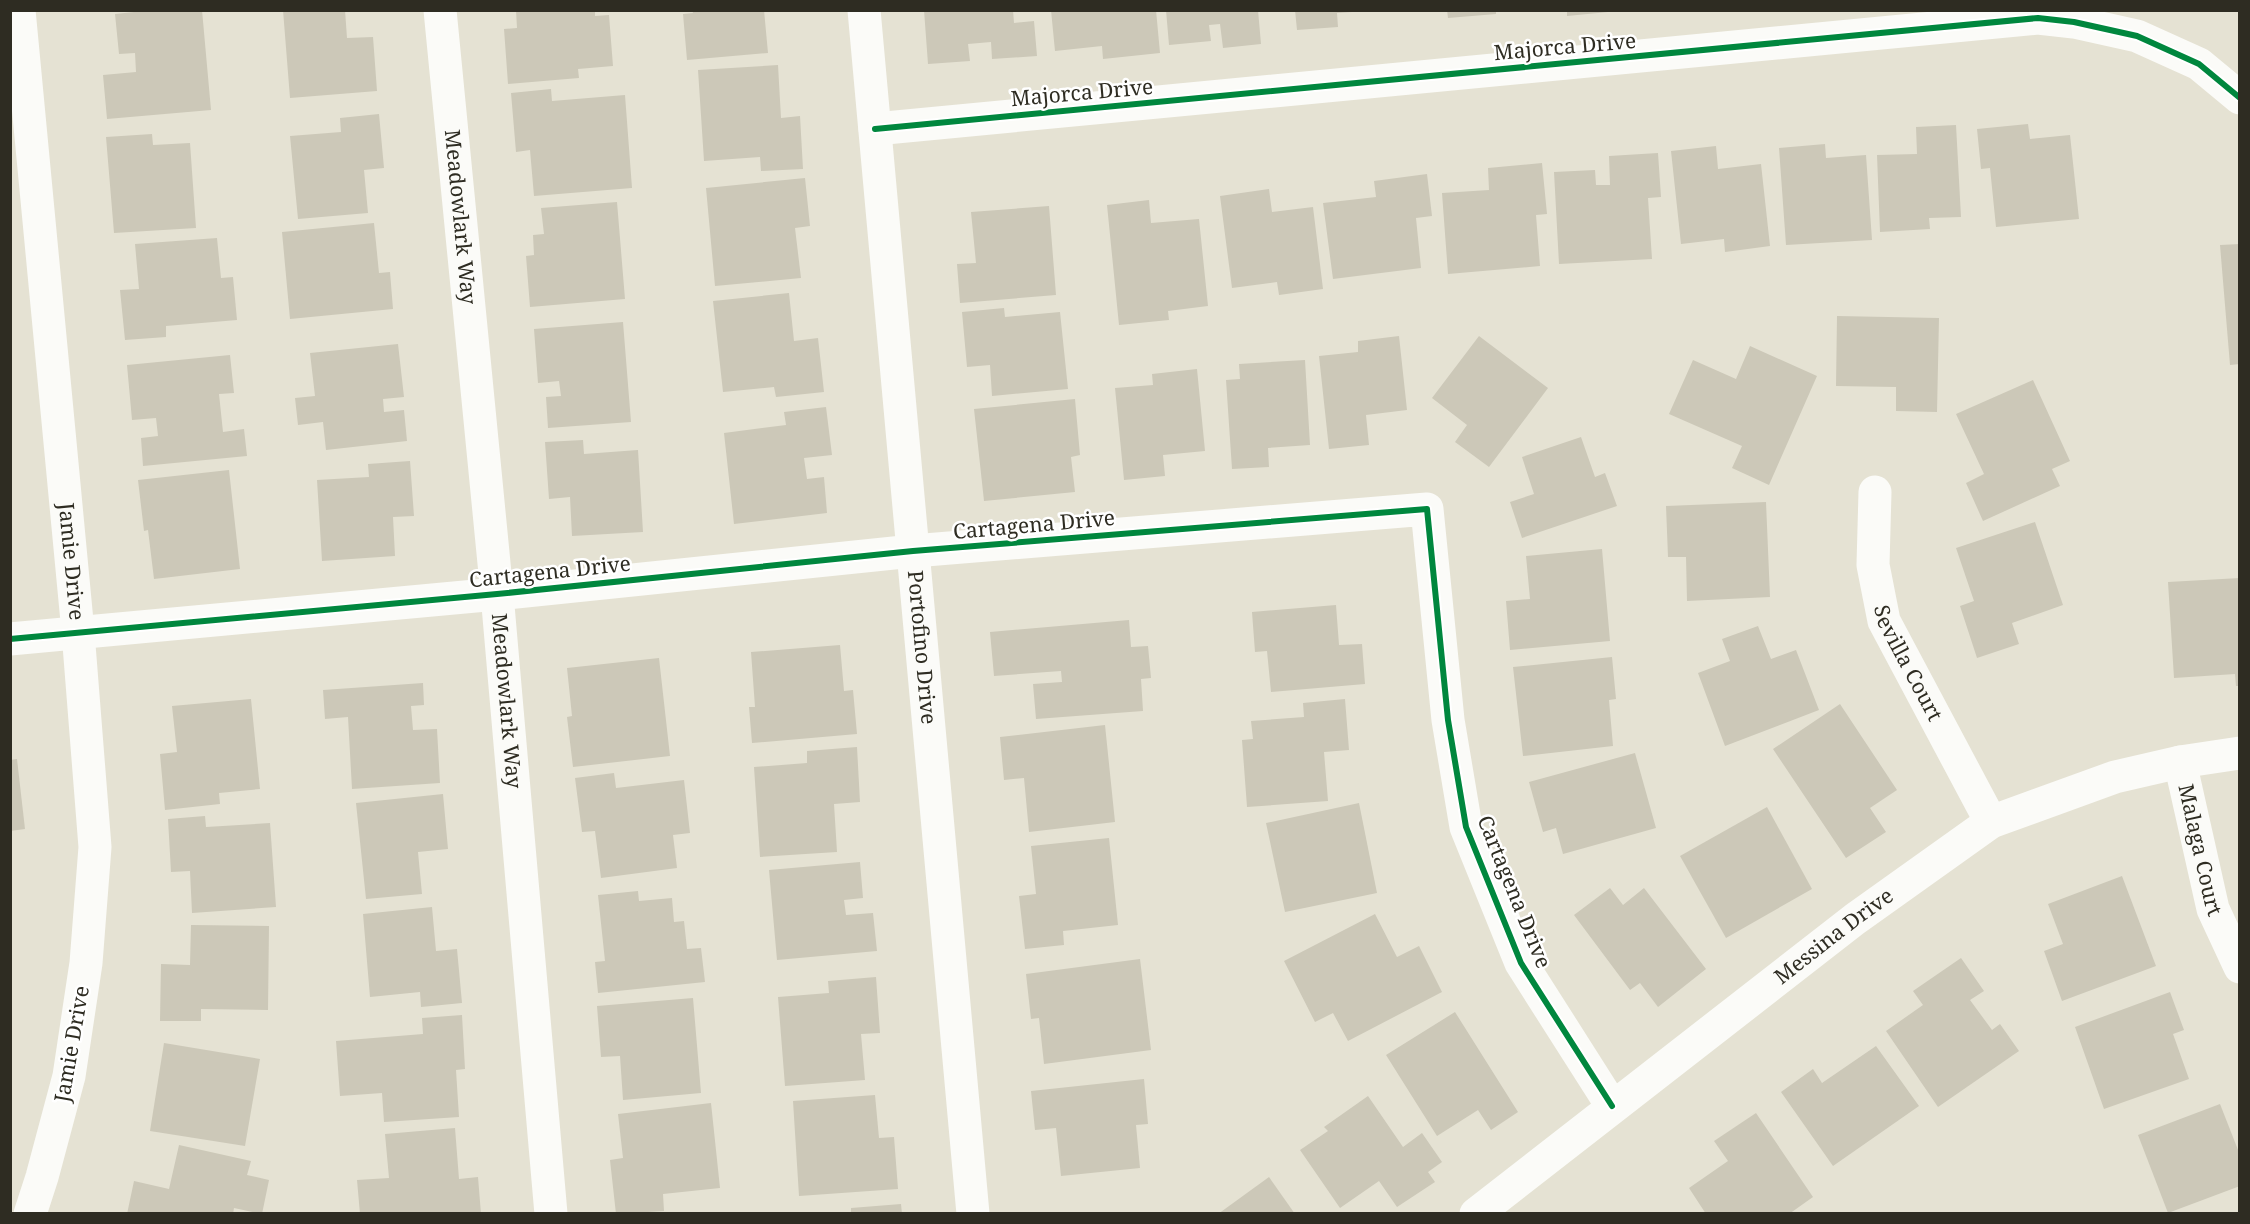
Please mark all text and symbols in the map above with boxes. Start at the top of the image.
street label: Majorca Drive [1493,26,1637,66]
street label: Majorca Drive [1010,72,1154,112]
street label: Meadowlark Way [439,128,484,306]
street label: Jamie Drive [53,500,92,621]
street label: Cartagena Drive [952,503,1116,545]
street label: Cartagena Drive [468,549,632,593]
street label: Portofino Drive [902,569,944,726]
street label: Sevilla Court [1868,603,1950,726]
street label: Meadowlark Way [486,612,529,790]
street label: Malaga Court [2172,781,2229,920]
street label: Cartagena Drive [1472,811,1558,972]
street label: Messina Drive [1768,881,1898,990]
street label: Jamie Drive [47,983,95,1105]

